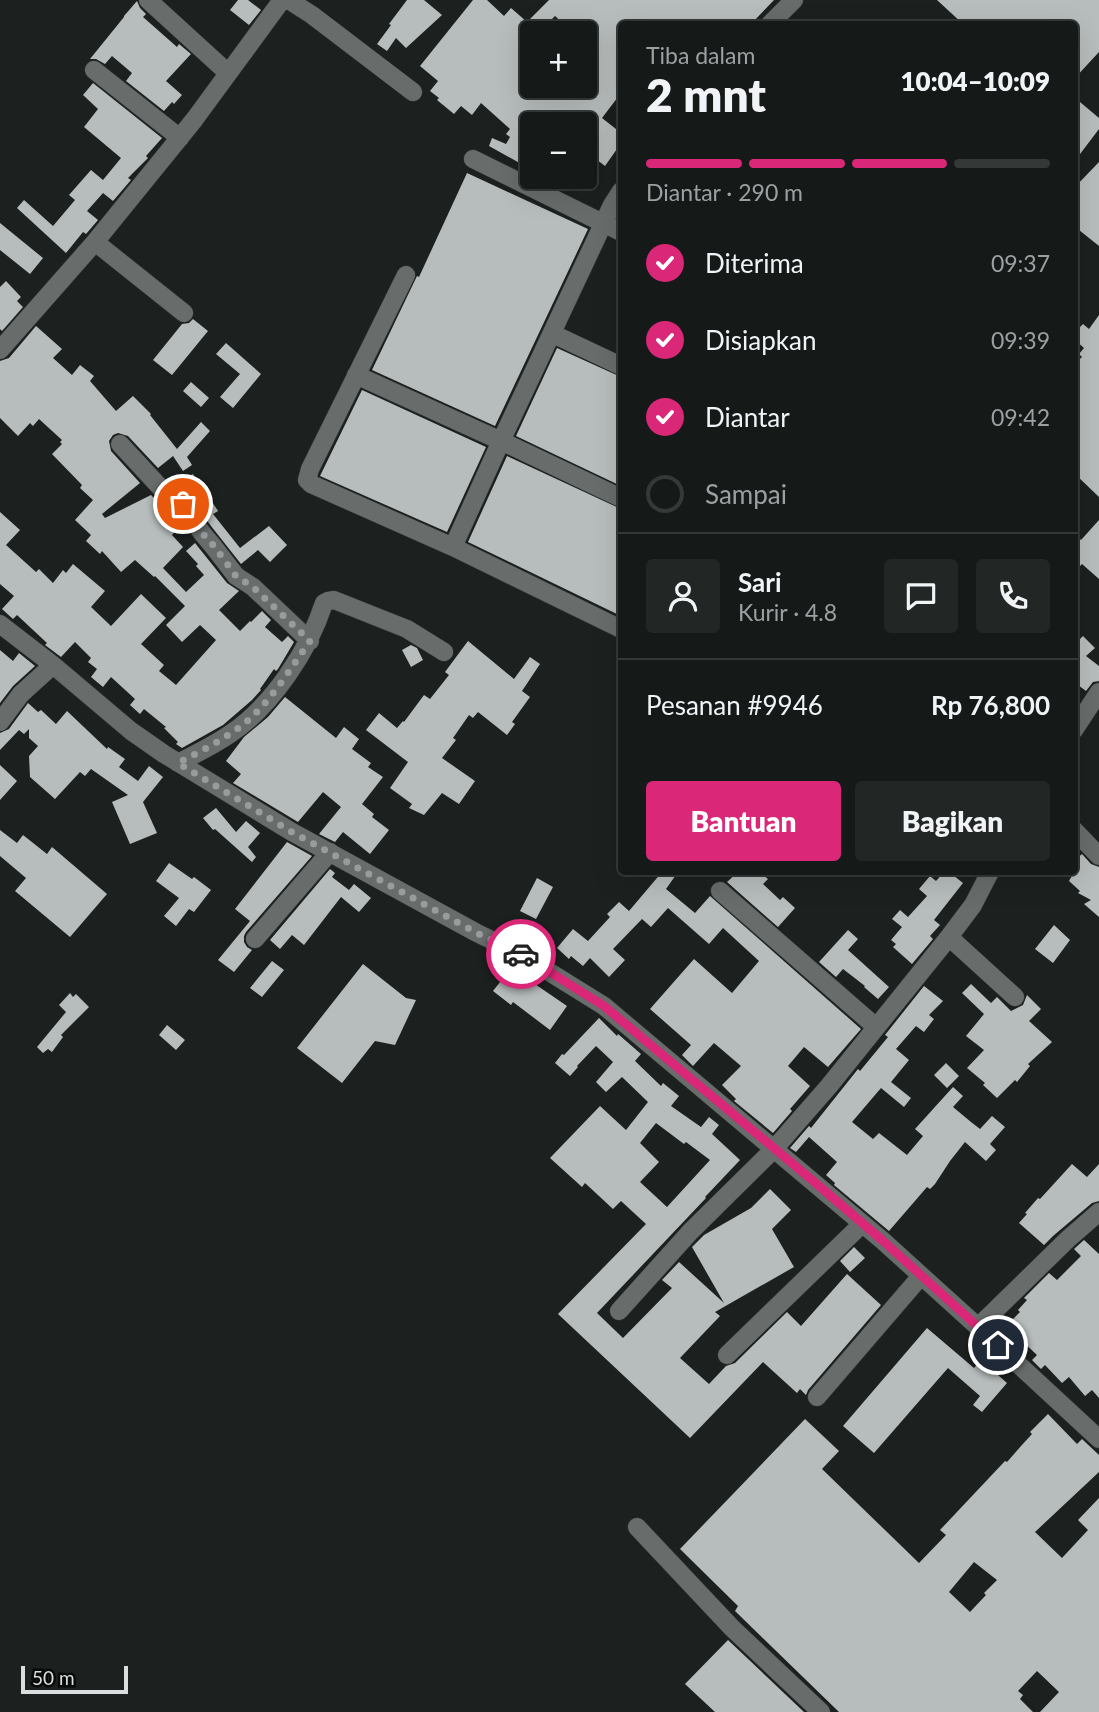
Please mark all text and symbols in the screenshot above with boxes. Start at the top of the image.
map controls [520,21,597,189]
button: + [520,21,597,98]
text: Tiba dalam [646,41,755,69]
text: 10:04–10:09 [900,65,1050,97]
text: 2 mnt [646,67,766,122]
button: − [520,112,597,189]
text: Diantar · 290 m [646,178,803,206]
icon: check [646,244,684,282]
text: Diterima [705,247,804,279]
text: 09:37 [991,249,1050,277]
icon: check [646,321,684,359]
text: Disiapkan [705,324,816,356]
text: 09:39 [991,326,1050,354]
icon: check [646,398,684,436]
text: Diantar [705,401,790,433]
text: 09:42 [991,403,1050,431]
pin [153,474,213,534]
text: Sampai [705,478,787,510]
icon: bag [164,485,202,523]
button: person [646,559,720,633]
button: chat [884,559,958,633]
button: phone [976,559,1050,633]
text: Sari [738,566,782,598]
text: Kurir · 4.8 [738,598,837,626]
text: Pesanan #9946 [646,689,823,721]
text: Rp 76,800 [931,689,1050,721]
button: Bantuan [646,781,841,861]
button: Bagikan [855,781,1050,861]
courier [486,919,556,989]
icon: car [502,935,540,973]
pin [968,1315,1028,1375]
icon: home [979,1326,1017,1364]
scale bar [21,1663,128,1695]
text: 50 m [32,1666,75,1689]

